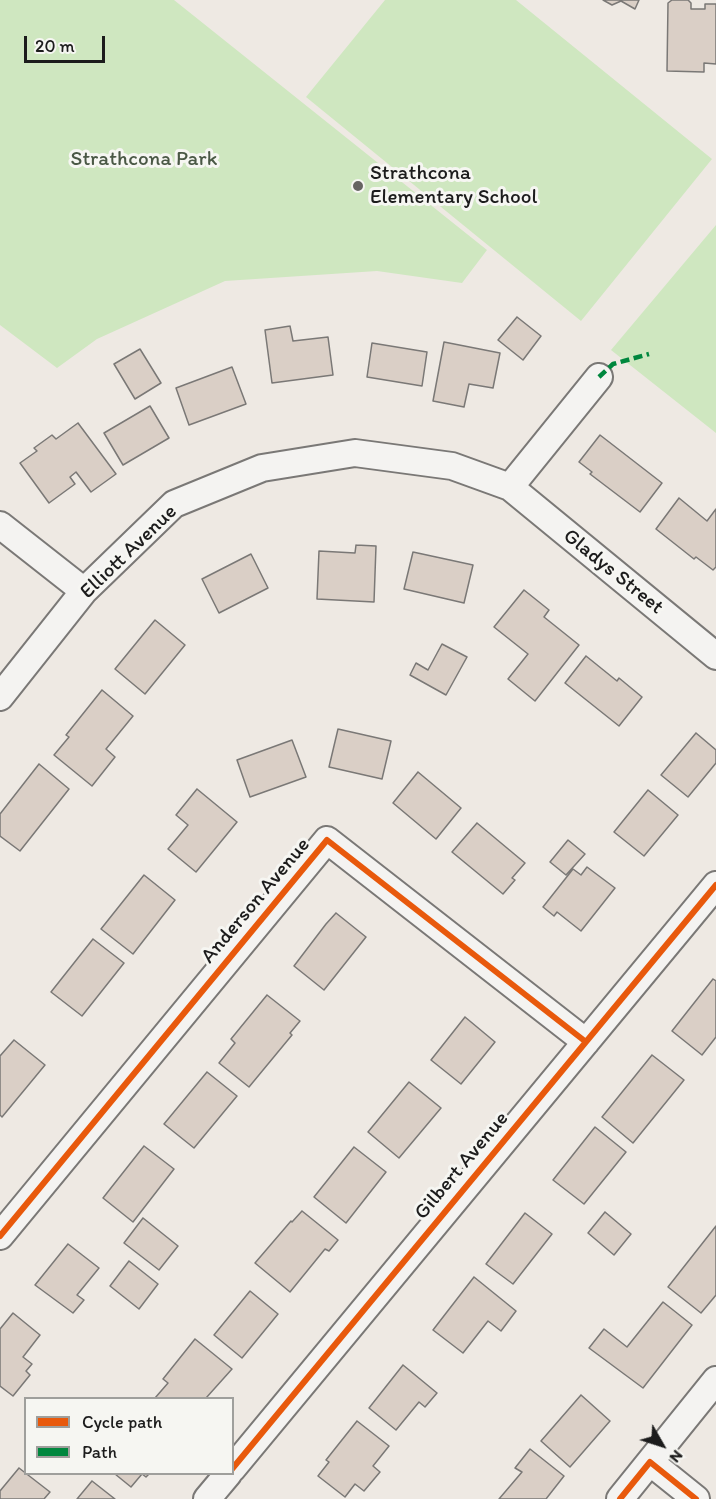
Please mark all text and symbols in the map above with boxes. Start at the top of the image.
scale bar [27,24,108,62]
text: 20 m [35,35,75,57]
park label: Strathcona Park [71,147,217,173]
place label: Strathcona Elementary School [370,161,537,211]
marker: Strathcona Elementary School [351,179,365,193]
street label: Elliott Avenue [75,500,183,604]
street label: Gladys Street [558,524,668,620]
street label: Anderson Avenue [196,833,316,969]
street label: Gilbert Avenue [409,1107,515,1225]
legend [24,1397,234,1475]
text: Cycle path [82,1411,162,1433]
north arrow [632,1415,692,1475]
text: Path [82,1441,117,1463]
text: N [666,1446,687,1467]

